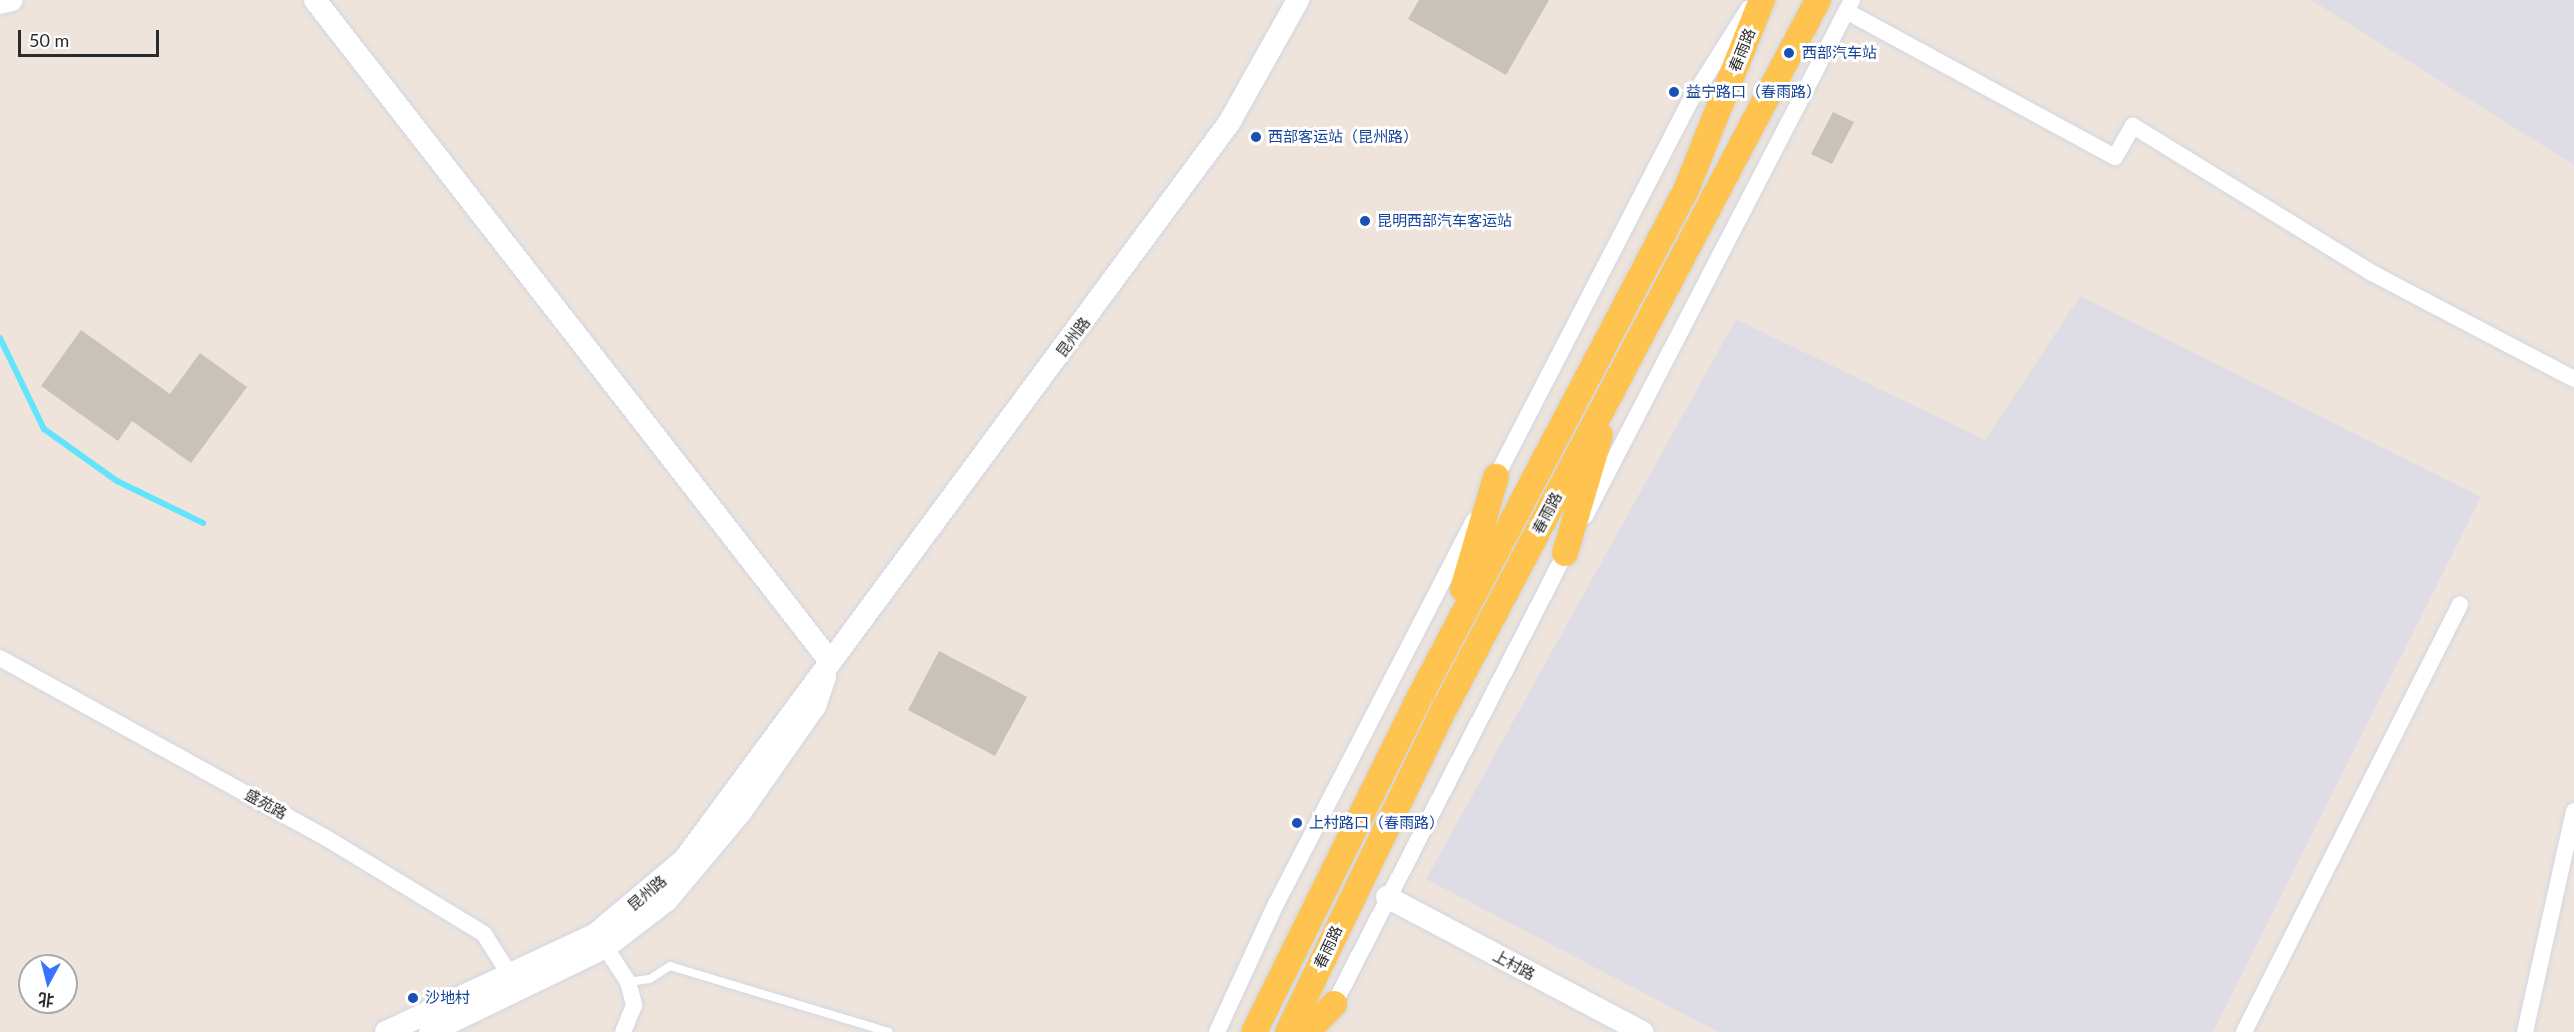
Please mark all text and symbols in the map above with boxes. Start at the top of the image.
scale bar [21,18,162,56]
street label: 春雨路 [1725,26,1759,74]
text: 50 m [29,29,69,51]
marker: 西部汽车站 [1780,44,1798,62]
place label: 西部汽车站 [1802,44,1877,62]
place label: 益宁路口（春雨路） [1686,83,1821,101]
marker: 益宁路口（春雨路） [1667,85,1681,99]
place label: 西部客运站（昆州路） [1268,128,1418,146]
marker: 西部客运站（昆州路） [1249,130,1263,144]
place label: 昆明西部汽车客运站 [1377,212,1512,230]
marker: 昆明西部汽车客运站 [1358,214,1372,228]
street label: 昆州路 [1052,314,1094,360]
street label: 春雨路 [1528,489,1566,537]
street label: 盛苑路 [242,785,290,823]
place label: 上村路口（春雨路） [1309,814,1444,832]
marker: 上村路口（春雨路） [1290,816,1304,830]
street label: 昆州路 [624,872,670,914]
street label: 春雨路 [1310,923,1346,971]
street label: 上村路 [1490,946,1538,984]
north arrow [18,954,78,1014]
place label: 沙地村 [425,989,470,1007]
text: 北 [37,990,55,1011]
marker: 沙地村 [406,991,420,1005]

